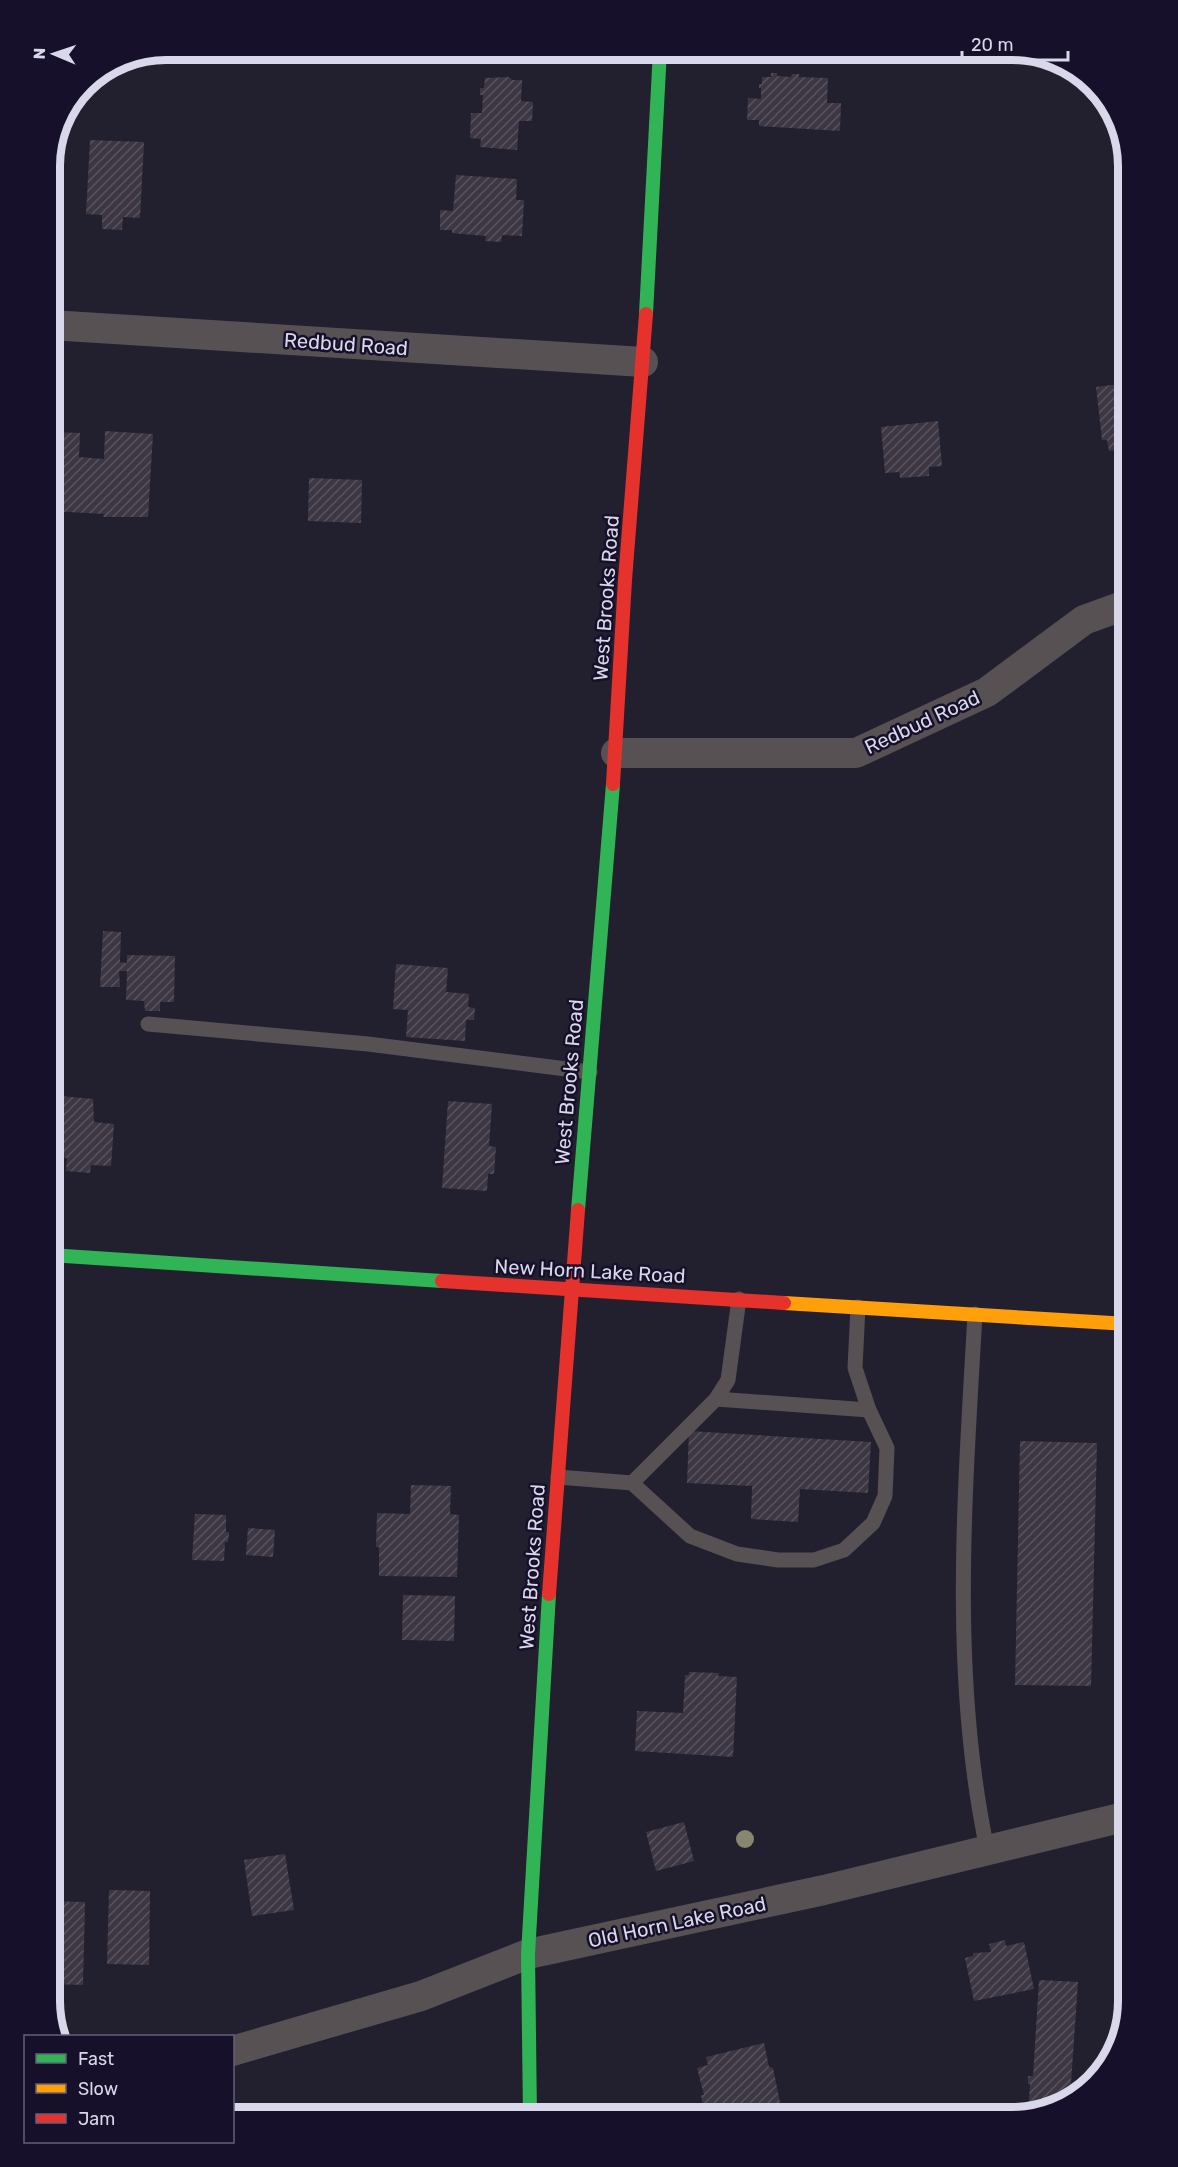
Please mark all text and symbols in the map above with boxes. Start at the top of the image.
north arrow [24,24,84,84]
scale bar [962,24,1068,62]
text: 20 m [971,34,1013,56]
text: N [30,47,49,60]
street label: Redbud Road [283,328,409,360]
street label: West Brooks Road [588,514,624,682]
street label: Redbud Road [861,685,983,759]
street label: West Brooks Road [550,998,588,1166]
street label: New Horn Lake Road [494,1254,686,1288]
street label: West Brooks Road [514,1483,550,1651]
street label: Old Horn Lake Road [586,1891,768,1953]
legend [24,2035,234,2143]
text: Fast [78,2048,114,2070]
text: Slow [78,2078,118,2100]
text: Jam [78,2108,115,2130]

